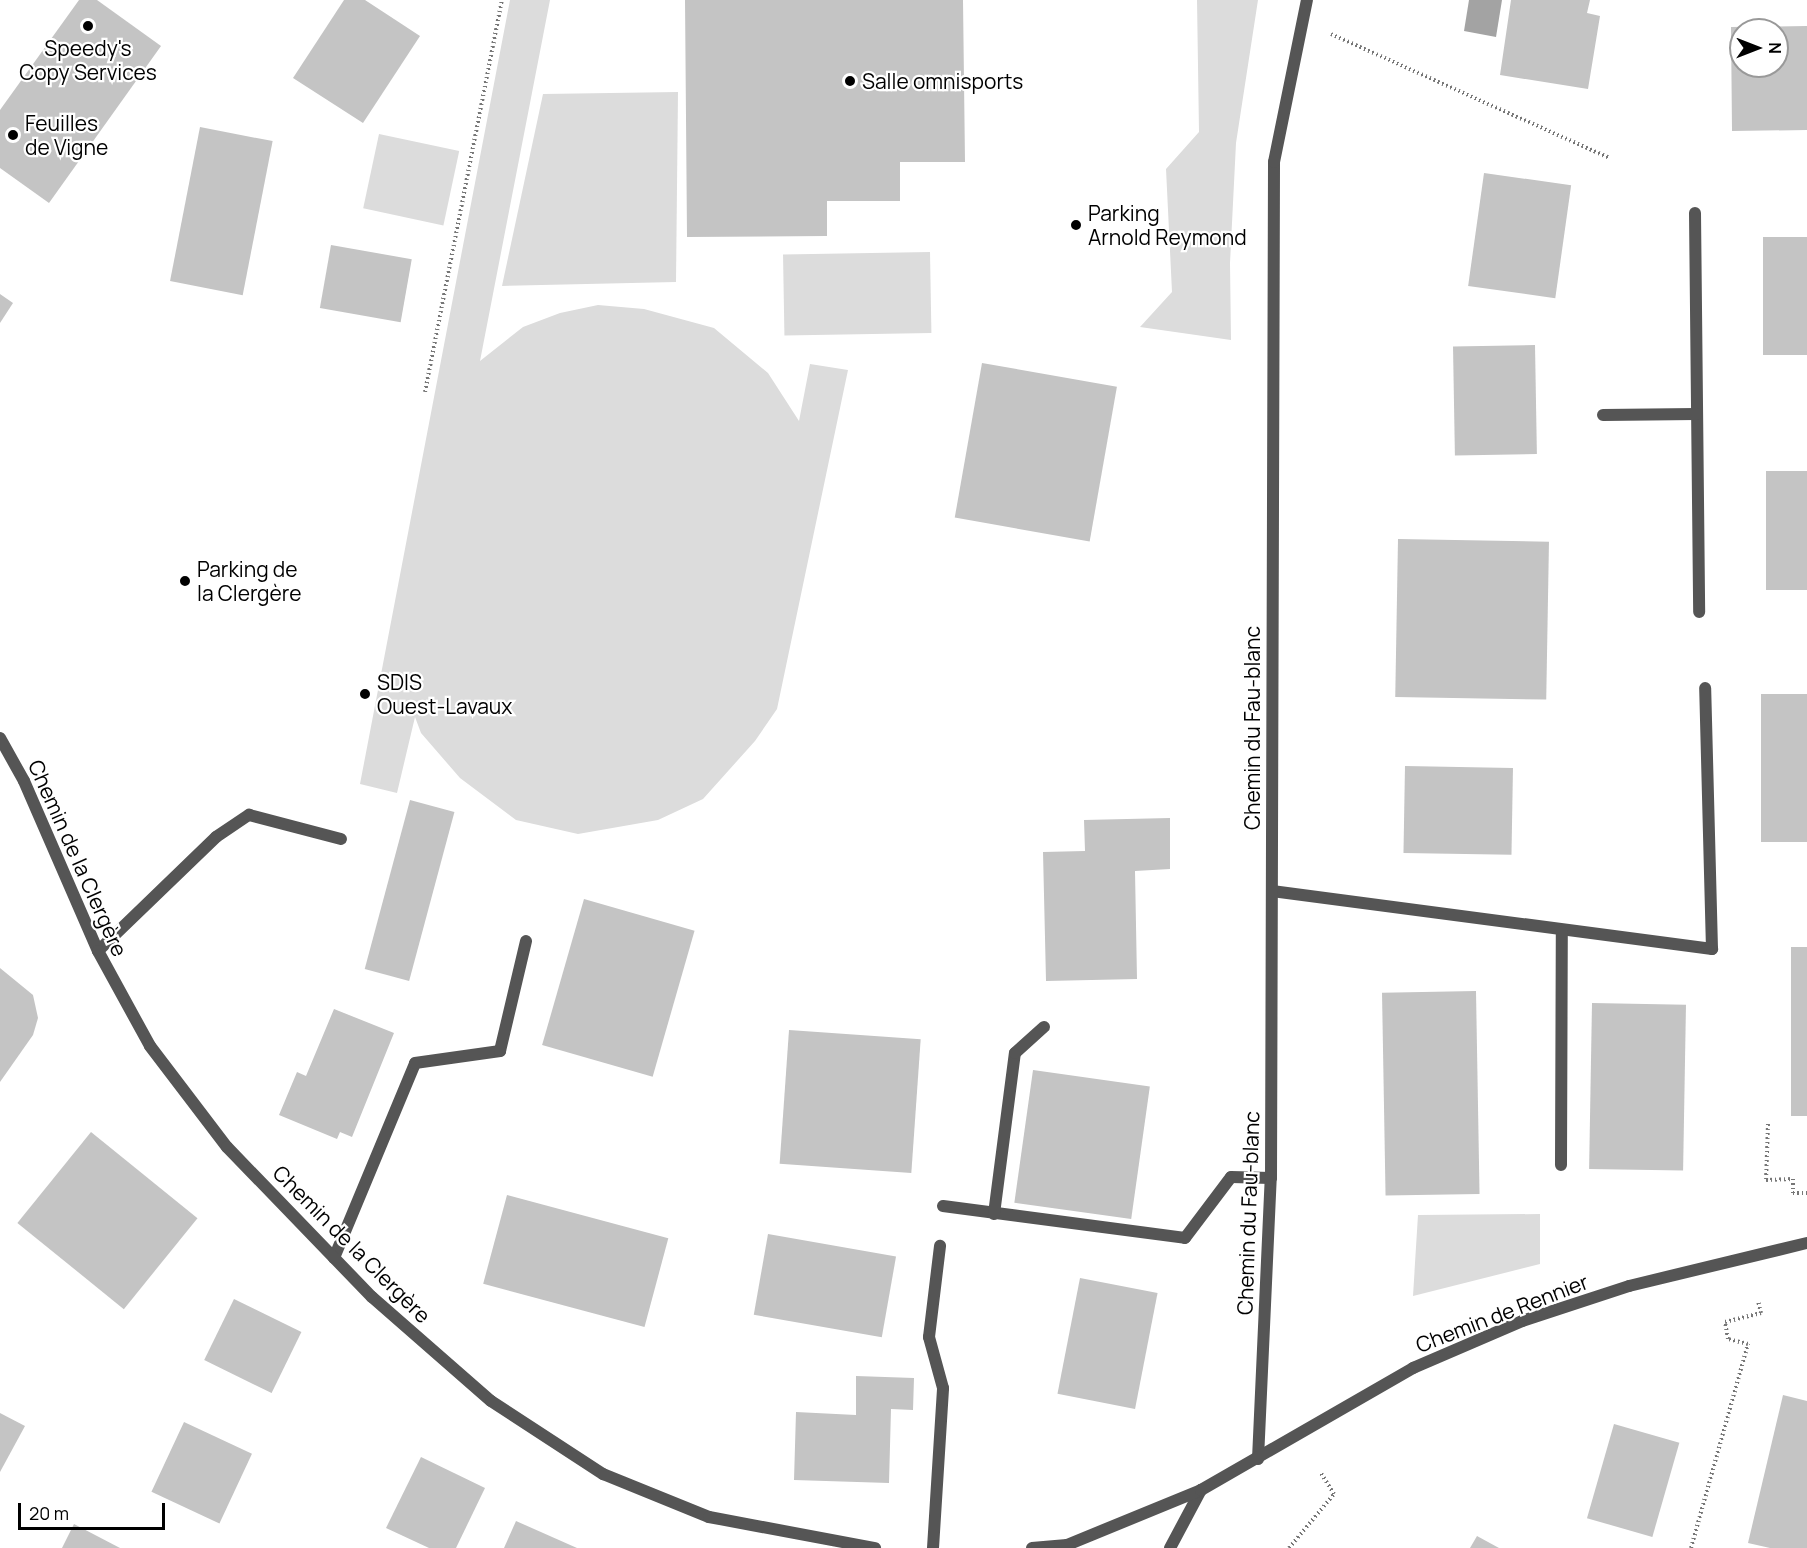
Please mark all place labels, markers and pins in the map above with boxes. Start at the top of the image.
marker: Speedy's Copy Services [81,19,95,33]
place label: Speedy's Copy Services [19,35,157,85]
place label: Salle omnisports [862,68,1023,94]
marker: Salle omnisports [843,74,857,88]
place label: Feuilles de Vigne [25,110,108,160]
marker: Feuilles de Vigne [6,128,20,142]
place label: Parking Arnold Reymond [1088,200,1247,250]
marker: Parking Arnold Reymond [1069,218,1083,232]
place label: Parking de la Clergère [197,556,301,606]
marker: Parking de la Clergère [178,574,192,588]
place label: SDIS Ouest-Lavaux [377,669,512,719]
marker: SDIS Ouest-Lavaux [358,687,372,701]

